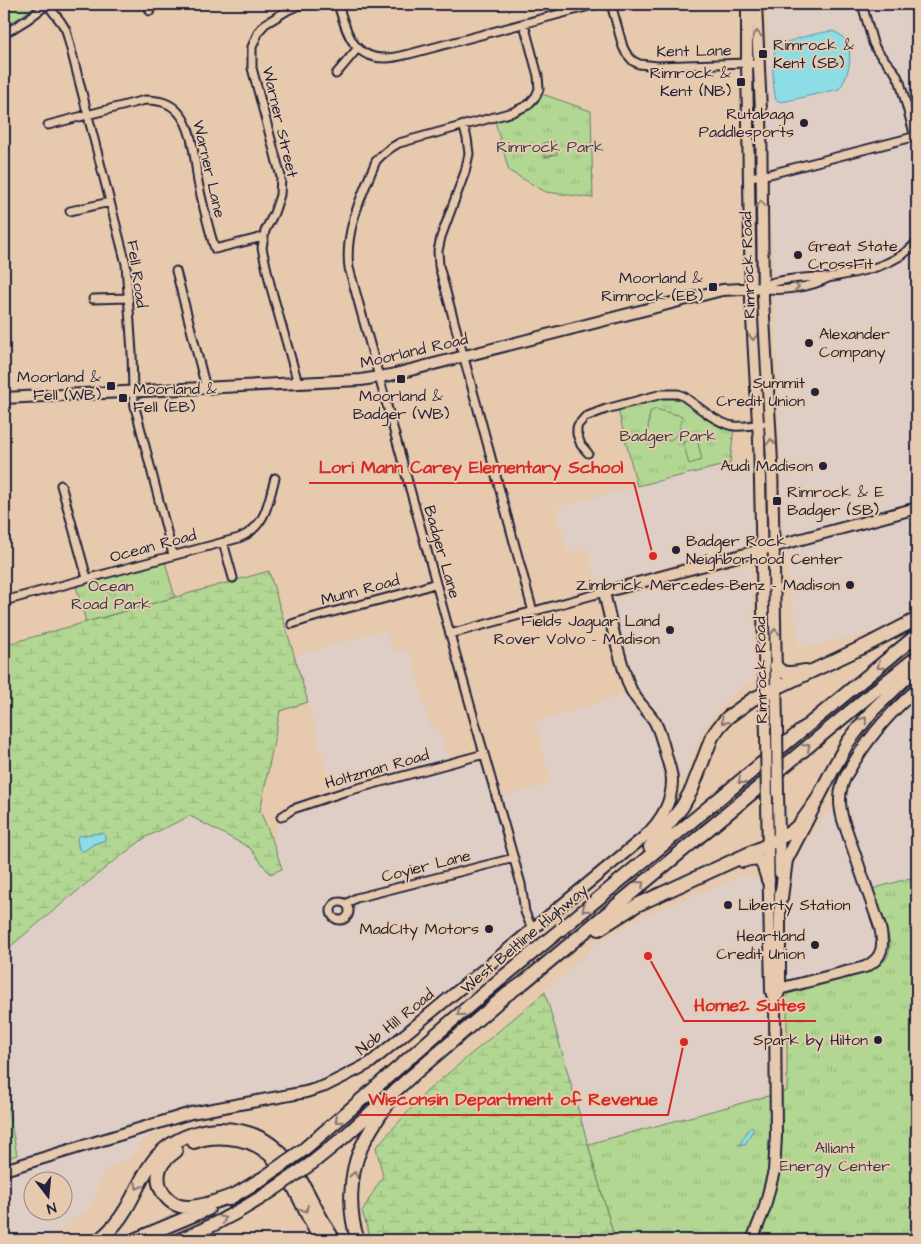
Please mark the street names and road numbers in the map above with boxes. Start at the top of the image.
street label: Kent Lane [656,39,732,63]
street label: Warner Street [257,64,304,180]
street label: Warner Lane [187,118,231,220]
street label: Rimrock Road [735,211,761,319]
street label: Fell Road [121,239,153,309]
street label: Moorland Road [358,328,470,374]
street label: Badger Lane [417,503,466,602]
street label: Ocean Road [107,524,199,568]
street label: Munn Road [318,569,402,611]
street label: Rimrock Road [749,616,773,724]
street label: Holtzman Road [322,744,432,794]
street label: Coyier Lane [379,844,474,889]
street label: West Beltline Highway [456,879,593,1000]
street label: Nob Hill Road [351,984,439,1060]

